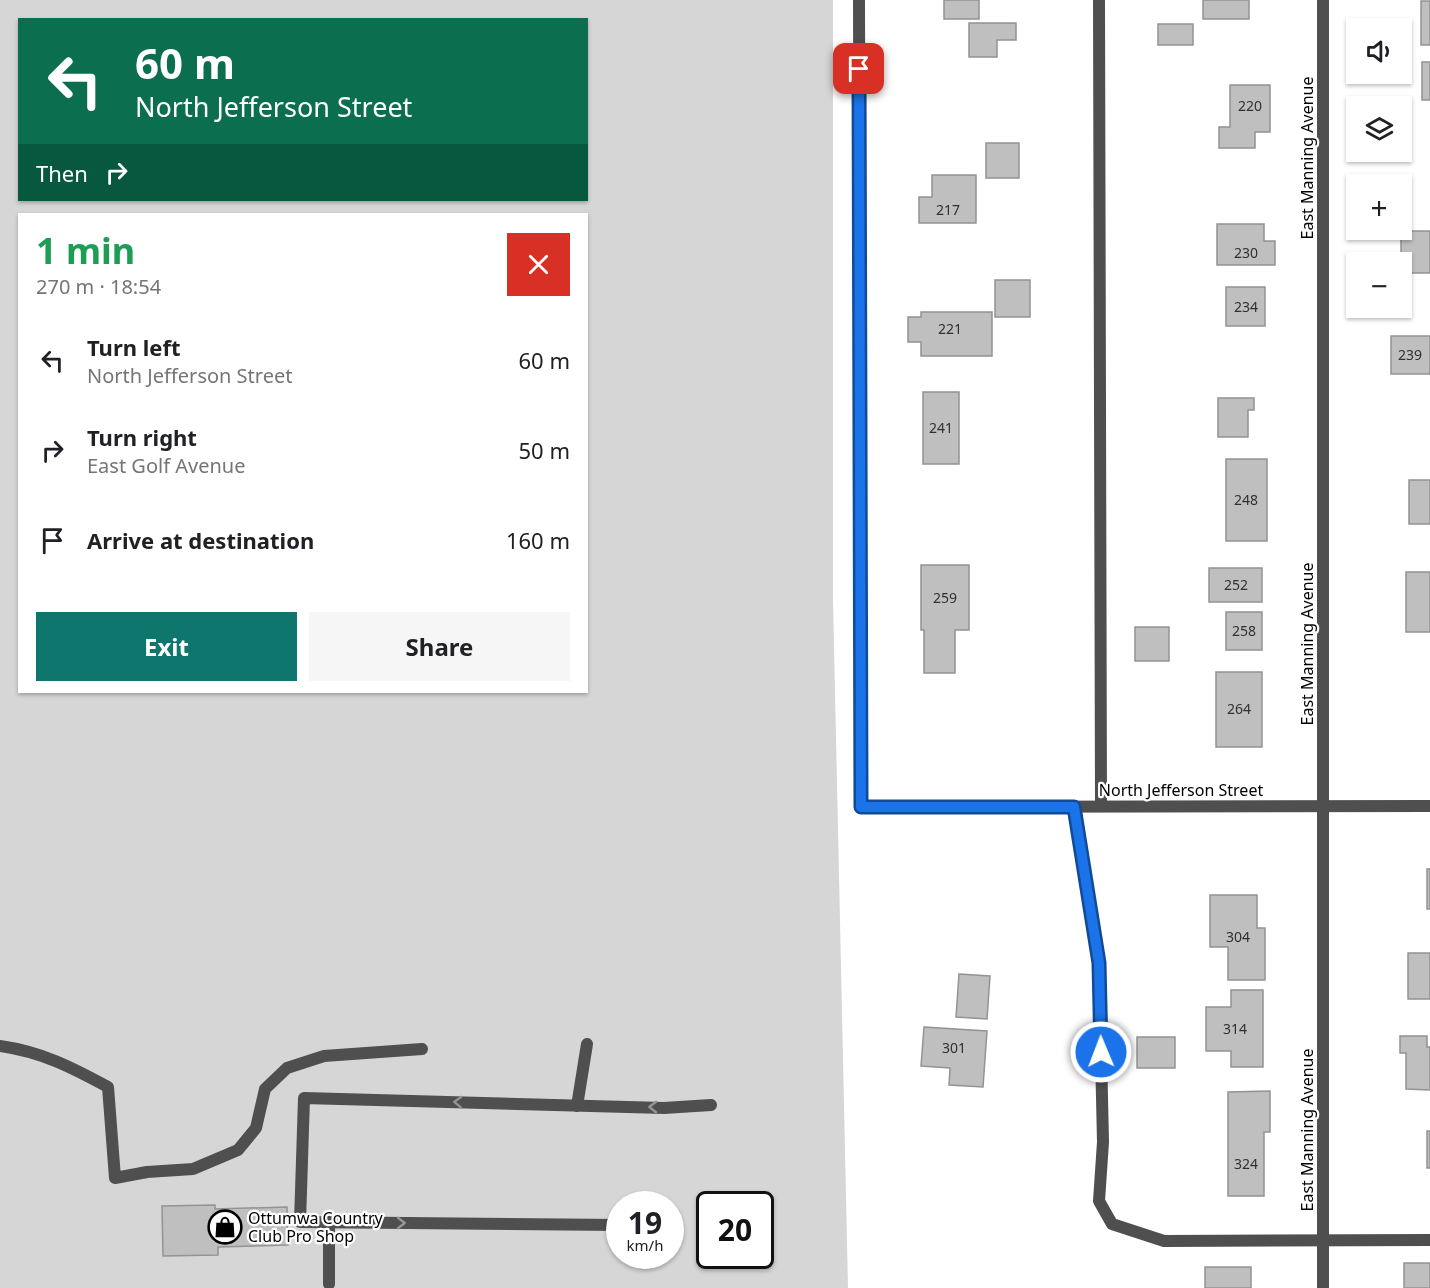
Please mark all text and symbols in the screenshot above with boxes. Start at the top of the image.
map controls [1346,18,1412,318]
button: sound [1346,18,1412,84]
text: 60 m [135,34,235,91]
icon: left [36,42,114,120]
pin [833,43,884,94]
icon: arrive [842,52,875,85]
street label: East Manning Avenue [1296,77,1318,239]
text: North Jefferson Street [135,88,412,125]
house number: 220 [1238,96,1262,115]
button: layers [1346,96,1412,162]
icon: right [100,156,133,189]
text: Then [36,158,88,188]
button: + [1346,174,1412,240]
house number: 217 [936,200,960,219]
text: 1 min [36,226,135,275]
button: close [507,233,570,296]
house number: 230 [1234,243,1258,262]
button: − [1346,252,1412,318]
text: 270 m · 18:54 [36,273,161,300]
house number: 234 [1234,297,1258,316]
house number: 221 [938,319,962,338]
text: Turn left [87,332,181,362]
icon: left [36,344,69,377]
text: 60 m [519,345,570,375]
house number: 239 [1398,345,1422,364]
text: North Jefferson Street [87,362,292,389]
house number: 241 [929,418,953,437]
text: Turn right [87,422,197,452]
icon: right [36,434,69,467]
text: 50 m [519,435,570,465]
text: East Golf Avenue [87,452,245,479]
house number: 248 [1234,490,1258,509]
icon: arrive [36,524,69,557]
text: Arrive at destination [87,525,314,555]
text: 160 m [506,525,570,555]
street label: East Manning Avenue [1296,563,1318,725]
house number: 252 [1224,575,1248,594]
house number: 259 [933,588,957,607]
button: Exit [36,612,297,681]
button: Share [309,612,570,681]
house number: 258 [1232,621,1256,640]
house number: 264 [1227,699,1251,718]
street label: North Jefferson Street [1099,779,1263,801]
house number: 304 [1226,927,1250,946]
house number: 314 [1223,1019,1247,1038]
position arrow [1069,1020,1133,1084]
house number: 301 [942,1038,966,1057]
street label: East Manning Avenue [1296,1049,1318,1211]
one-way arrow [453,1096,462,1109]
one-way arrow [648,1101,657,1114]
house number: 324 [1234,1154,1258,1173]
speed limit sign: 20 [696,1191,774,1269]
text: 19 [628,1202,662,1243]
place label: Ottumwa Country Club Pro Shop [248,1207,384,1247]
shop icon: Ottumwa Country Club Pro Shop [207,1209,243,1245]
one-way arrow [396,1217,405,1229]
text: km/h [627,1235,663,1255]

